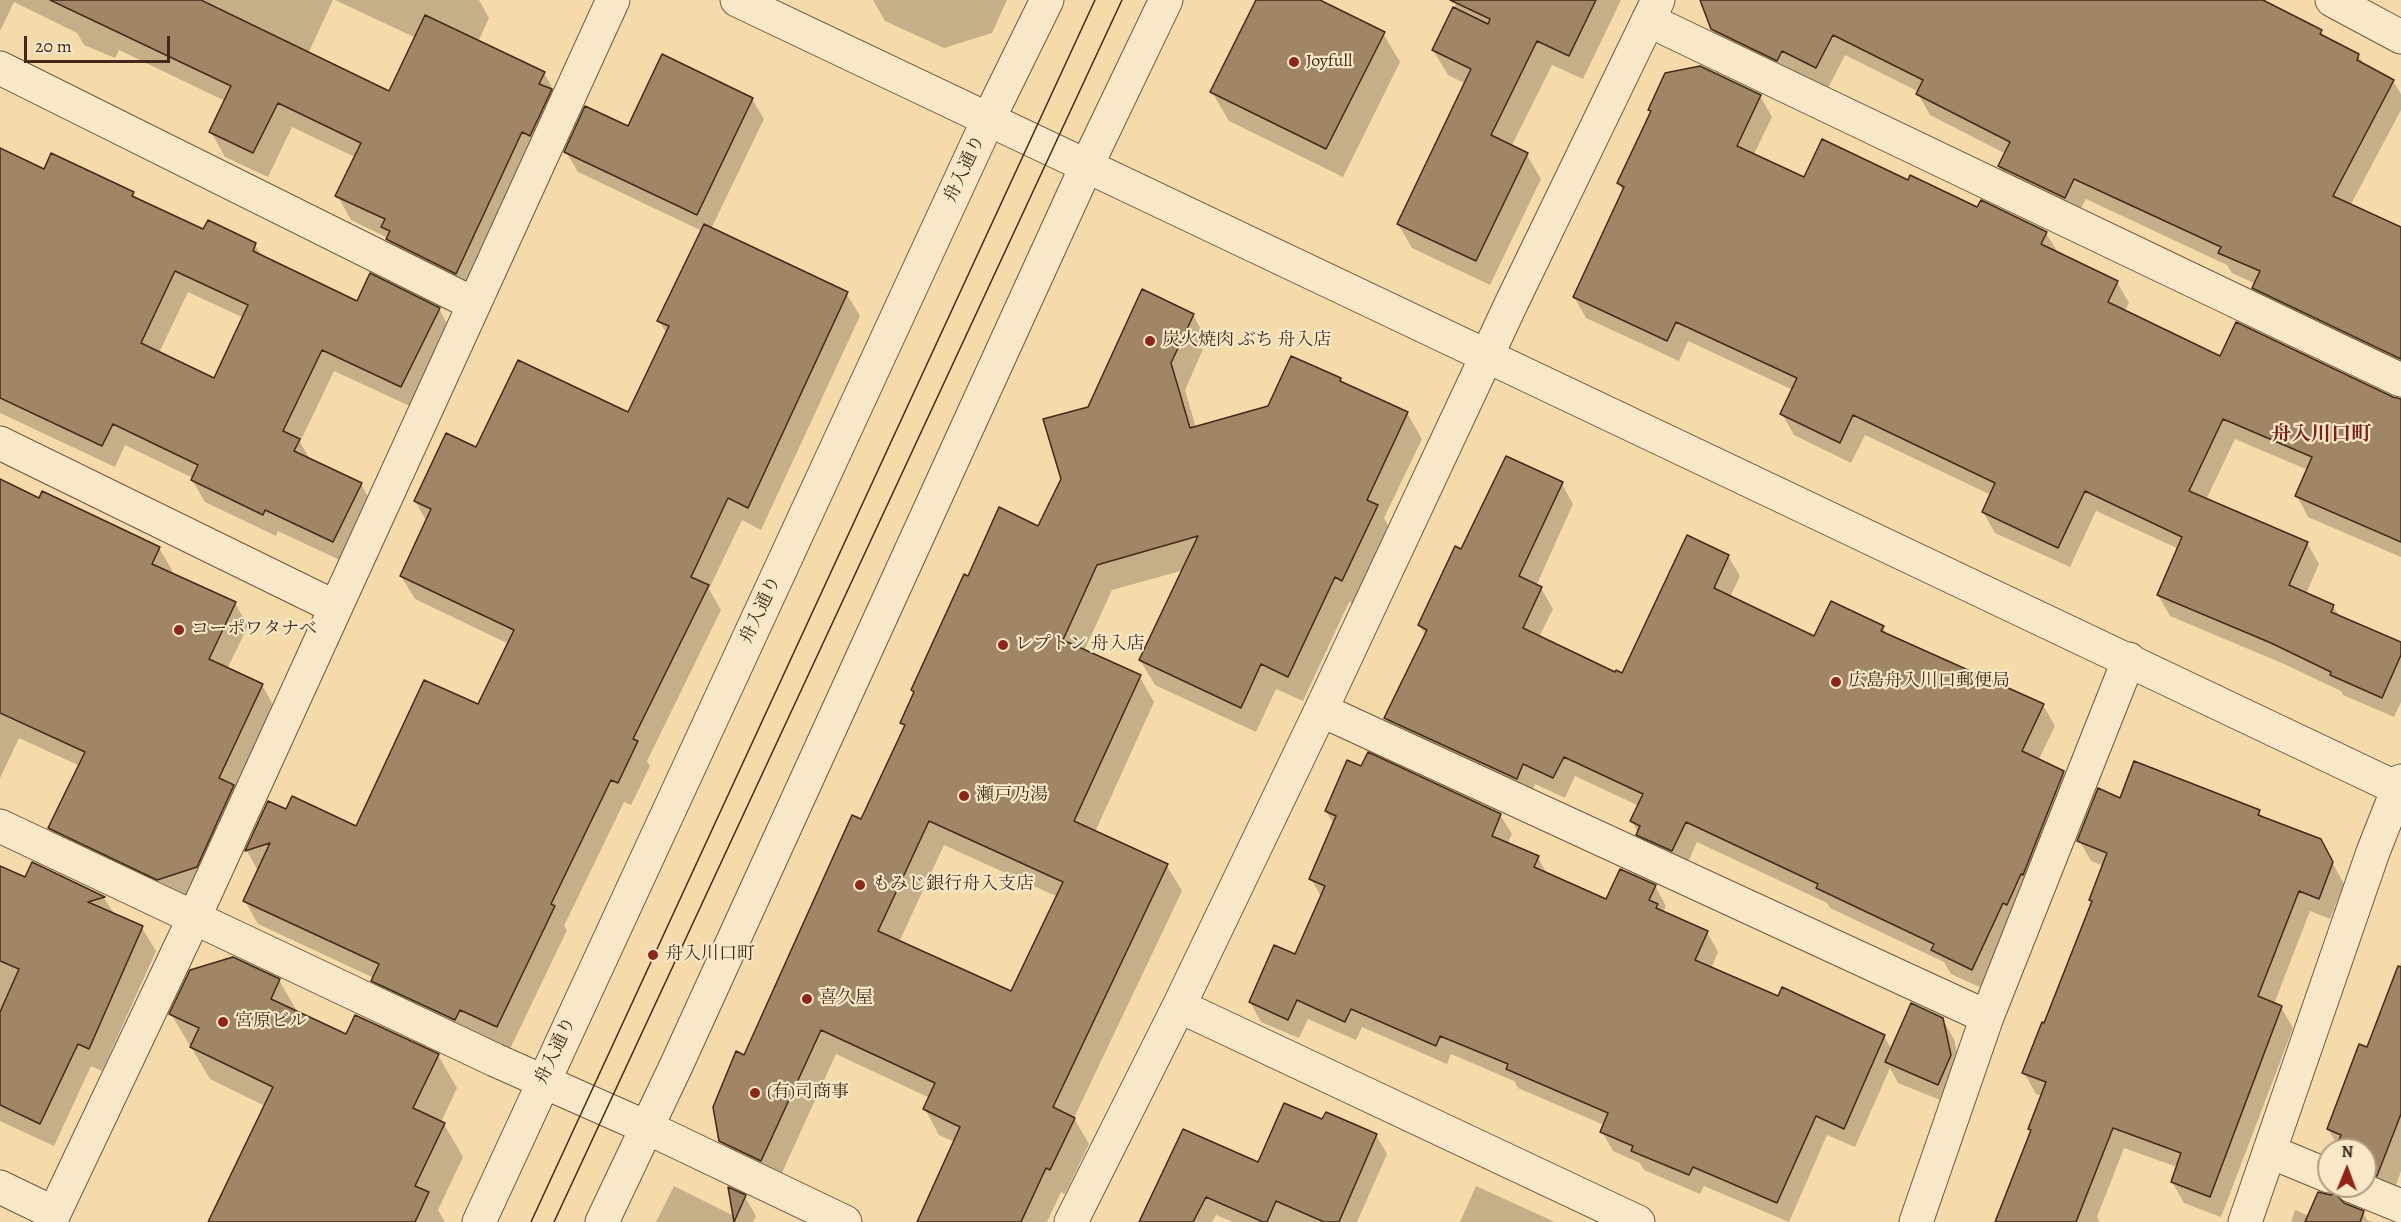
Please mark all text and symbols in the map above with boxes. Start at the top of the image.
scale bar [27,24,172,62]
text: 20 m [35,34,72,58]
place label: Joyfull [1306,51,1352,73]
marker: Joyfull [1287,55,1301,69]
street label: 舟入通り [940,132,990,206]
place label: 炭火焼肉 ぶち 舟入店 [1162,330,1331,352]
marker: 炭火焼肉 ぶち 舟入店 [1143,334,1157,348]
district label: 舟入川口町 [2271,423,2371,447]
street label: 舟入通り [736,573,786,647]
place label: コーポワタナベ [191,619,317,641]
marker: コーポワタナベ [172,623,186,637]
place label: レプトン 舟入店 [1015,634,1145,656]
marker: レプトン 舟入店 [996,638,1010,652]
place label: 広島舟入川口郵便局 [1848,671,2010,693]
marker: 広島舟入川口郵便局 [1829,675,1843,689]
place label: 瀬戸乃湯 [976,785,1048,807]
marker: 瀬戸乃湯 [957,789,971,803]
place label: もみじ銀行舟入支店 [872,874,1034,896]
marker: もみじ銀行舟入支店 [853,878,867,892]
place label: 舟入川口町 [665,944,755,966]
marker: 舟入川口町 [646,948,660,962]
place label: 喜久屋 [819,988,873,1010]
marker: 喜久屋 [800,992,814,1006]
place label: 宮原ビル [235,1011,307,1033]
street label: 舟入通り [531,1014,581,1088]
marker: 宮原ビル [216,1015,230,1029]
place label: (有)司商事 [767,1082,849,1104]
marker: (有)司商事 [748,1086,762,1100]
north arrow [2317,1138,2377,1198]
text: N [2341,1141,2353,1163]

